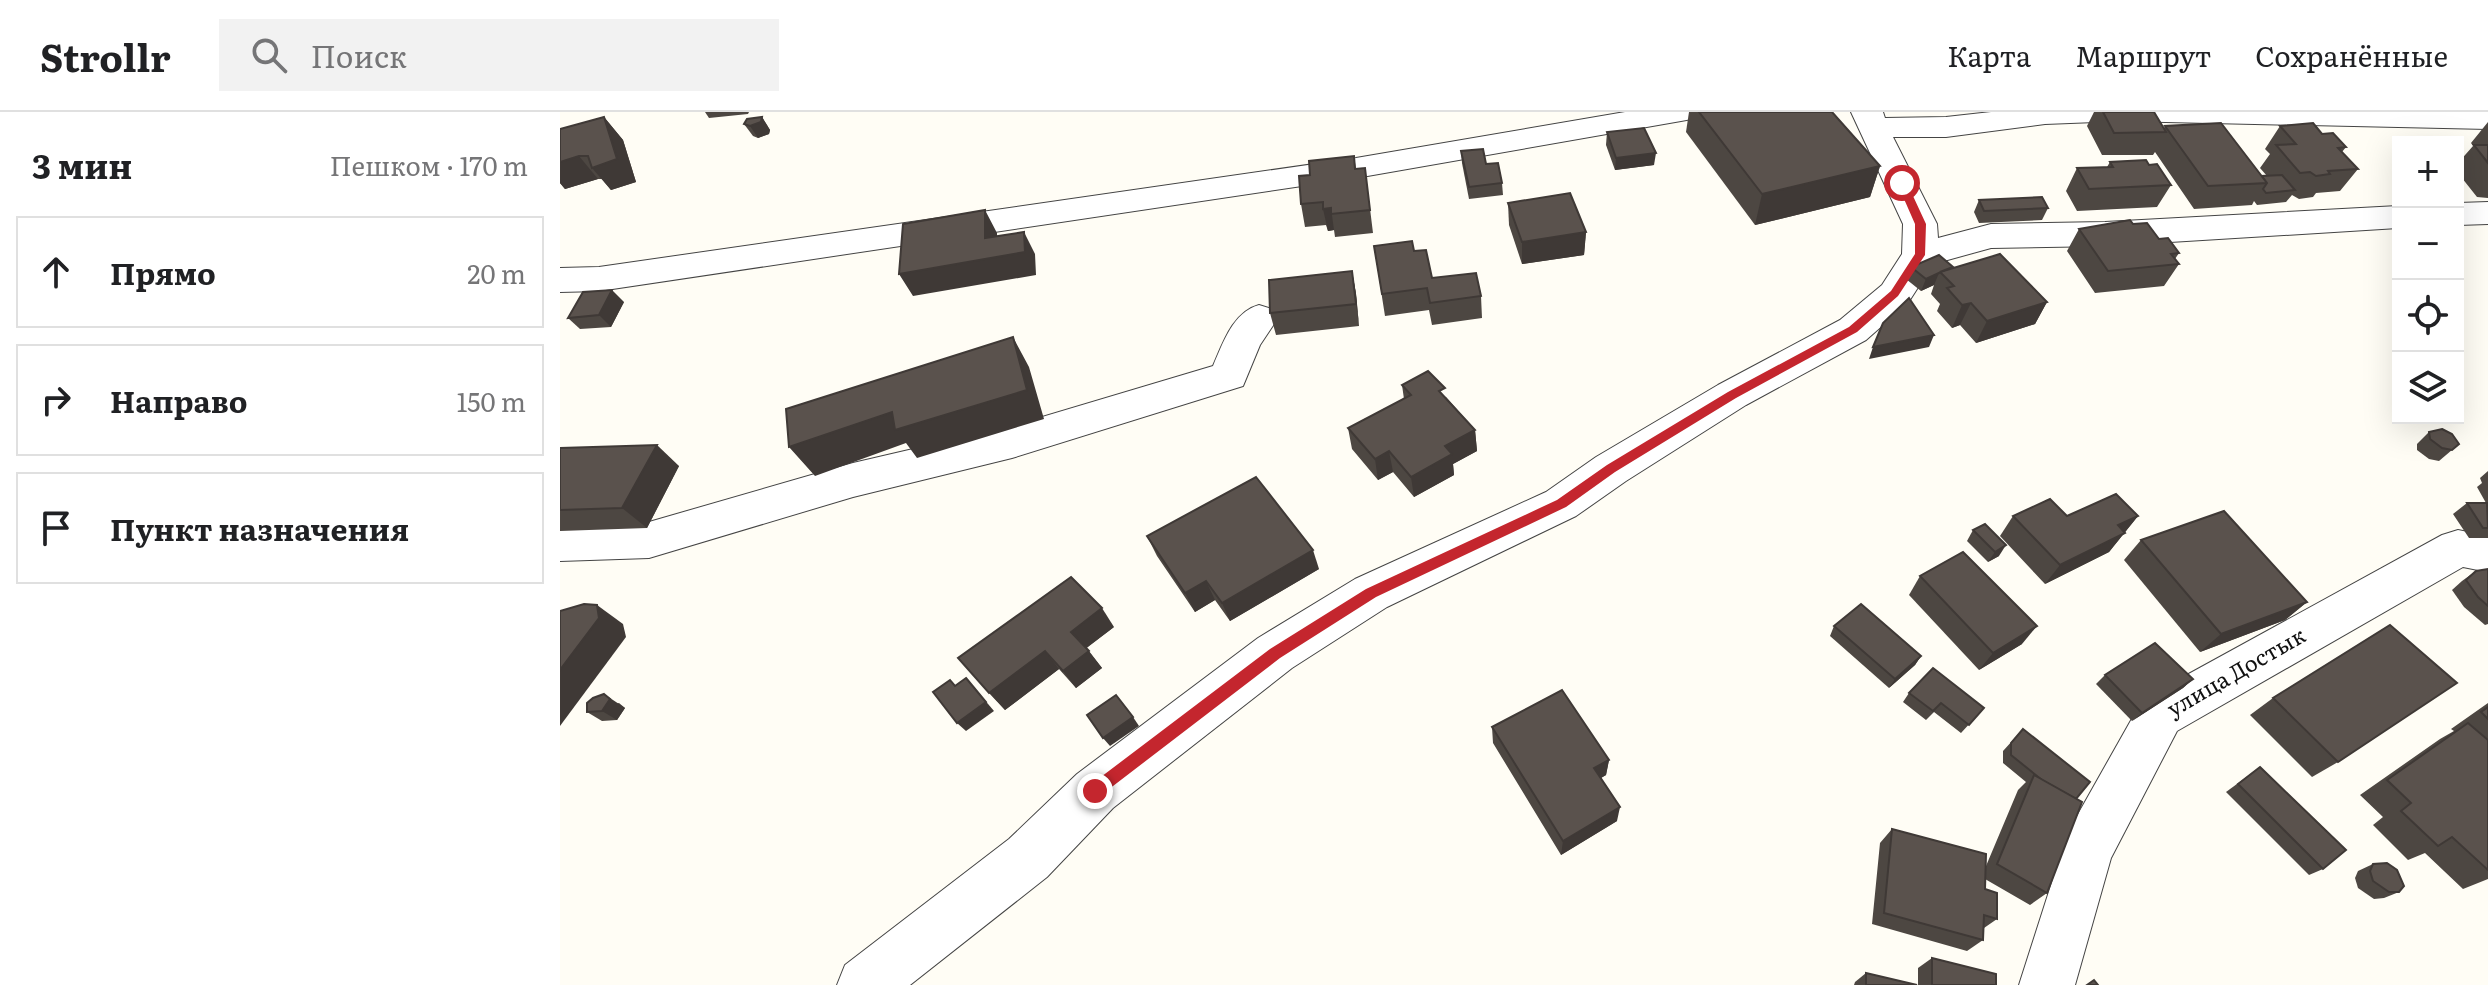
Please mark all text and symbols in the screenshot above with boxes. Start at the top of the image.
search box [219,19,779,91]
text: Strollr [40,27,171,84]
icon: search [247,33,291,77]
text: Поиск [311,33,407,77]
text: Карта [1947,34,2031,76]
text: Маршрут [2075,34,2211,76]
text: Сохранённые [2255,34,2448,76]
map controls [2392,136,2464,424]
button: + [2392,136,2464,208]
text: 3 мин [32,139,132,189]
text: Пешком · 170 m [330,145,528,184]
route start [1884,165,1920,201]
button: − [2392,208,2464,280]
icon: ahead [34,250,78,294]
text: Прямо [110,250,216,294]
text: 20 m [467,253,526,292]
button: locate [2392,280,2464,352]
button: layers [2392,352,2464,424]
icon: right [34,378,78,422]
text: Направо [110,378,248,422]
text: 150 m [457,381,526,420]
icon: arrive [34,506,78,550]
text: Пункт назначения [110,506,409,550]
street label: улица Достык [2160,618,2311,724]
route end [1077,773,1113,809]

